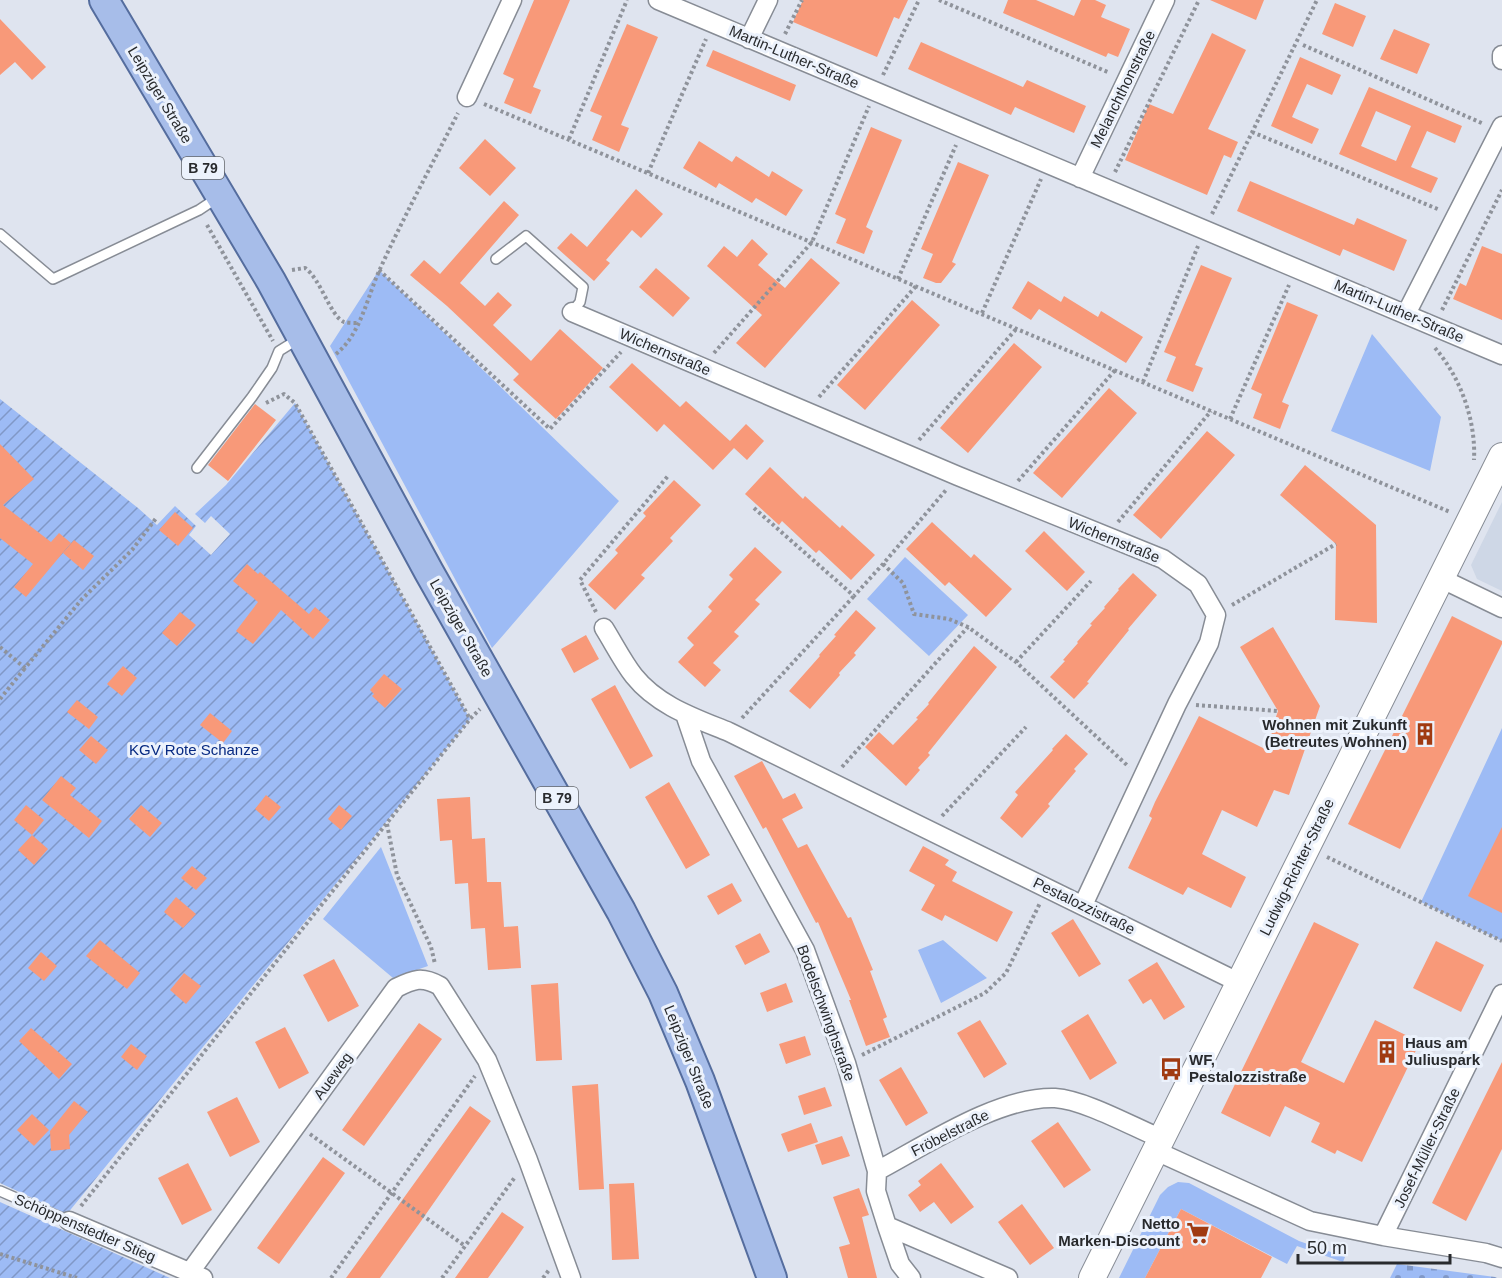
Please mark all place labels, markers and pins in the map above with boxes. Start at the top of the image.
place label: Wohnen mit Zukunft (Betreutes Wohnen) [1262,716,1407,750]
building icon: Wohnen mit Zukunft (Betreutes Wohnen) [1412,721,1438,747]
place label: Haus am Juliuspark [1405,1034,1481,1068]
building icon: Haus am Juliuspark [1374,1039,1400,1065]
place label: WF, Pestalozzistraße [1189,1051,1307,1085]
bus stop icon: WF, Pestalozzistraße [1158,1056,1184,1082]
place label: Netto Marken-Discount [1058,1215,1180,1249]
supermarket icon: Netto Marken-Discount [1185,1220,1211,1246]

